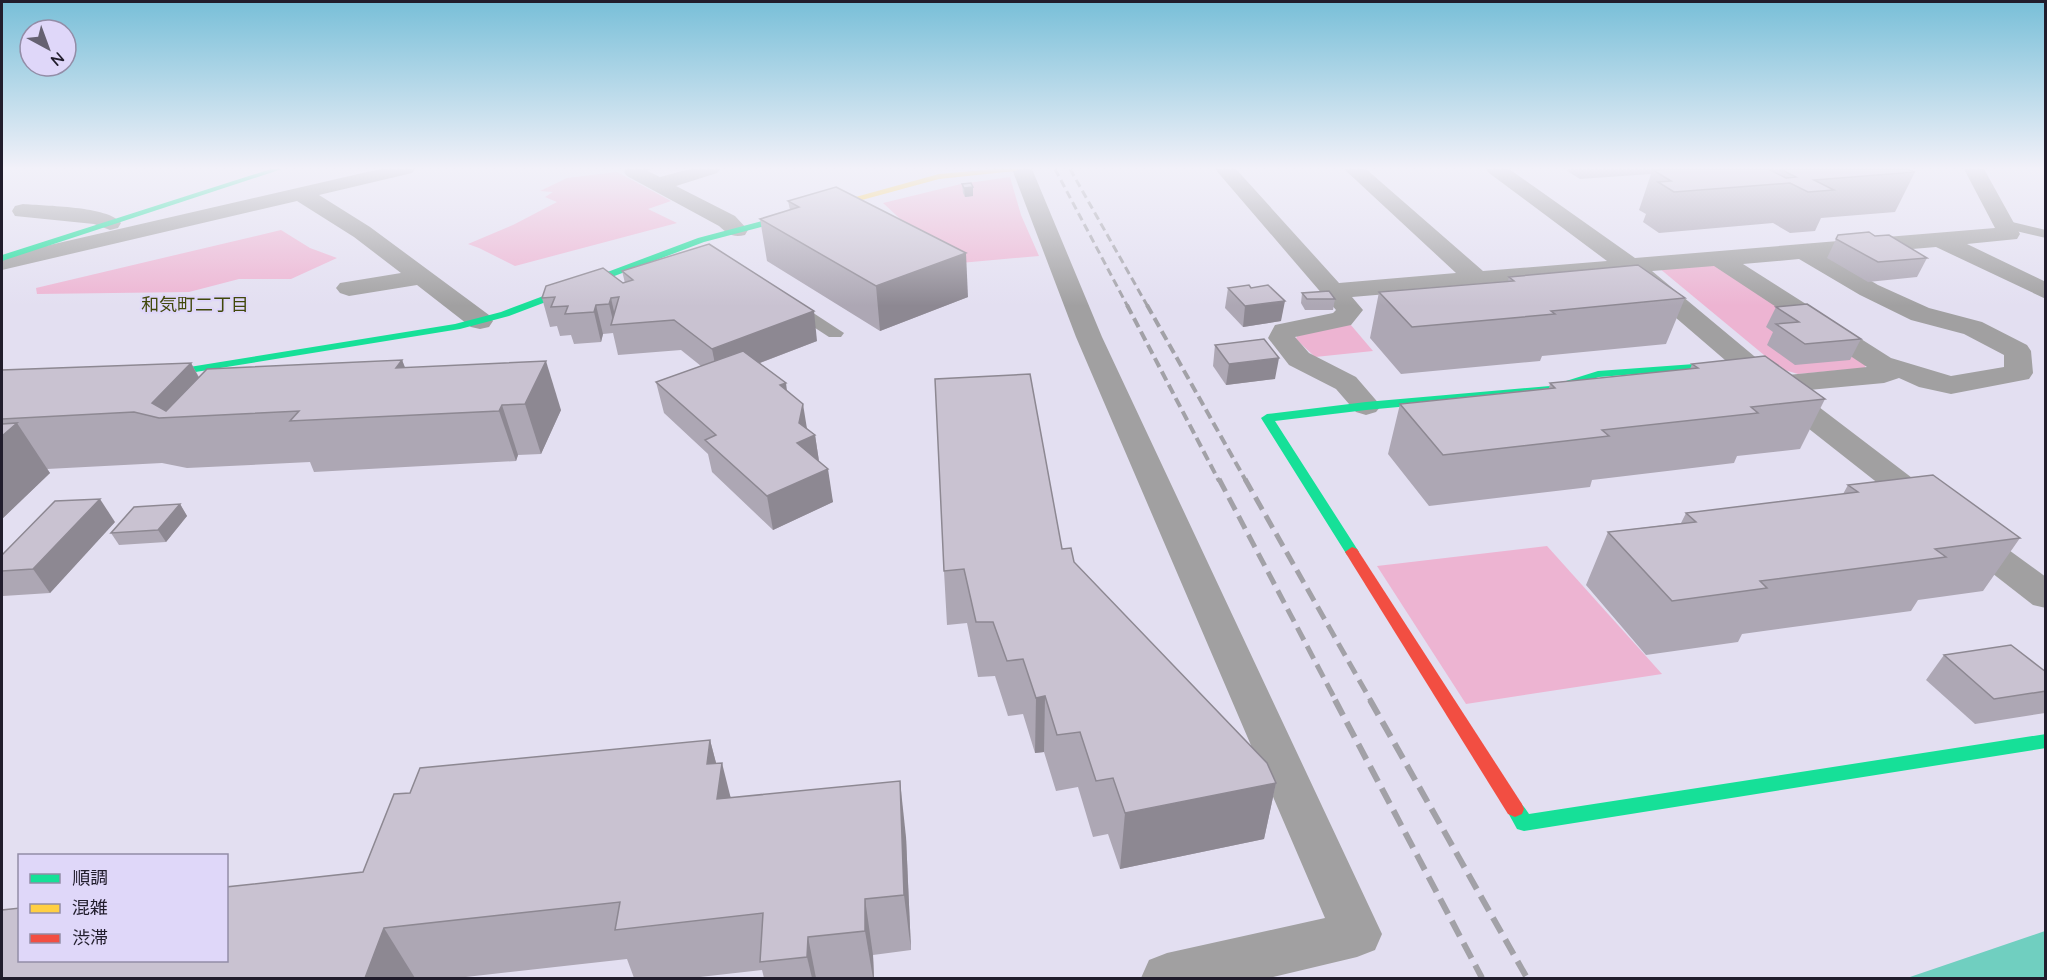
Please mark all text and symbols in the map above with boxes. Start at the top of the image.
north arrow [18,18,78,78]
text: N [47,48,69,71]
district label: 和気町二丁目 [141,293,249,316]
legend [18,854,228,962]
text: 順調 [72,866,108,889]
text: 混雑 [72,896,108,919]
text: 渋滞 [72,926,108,949]

